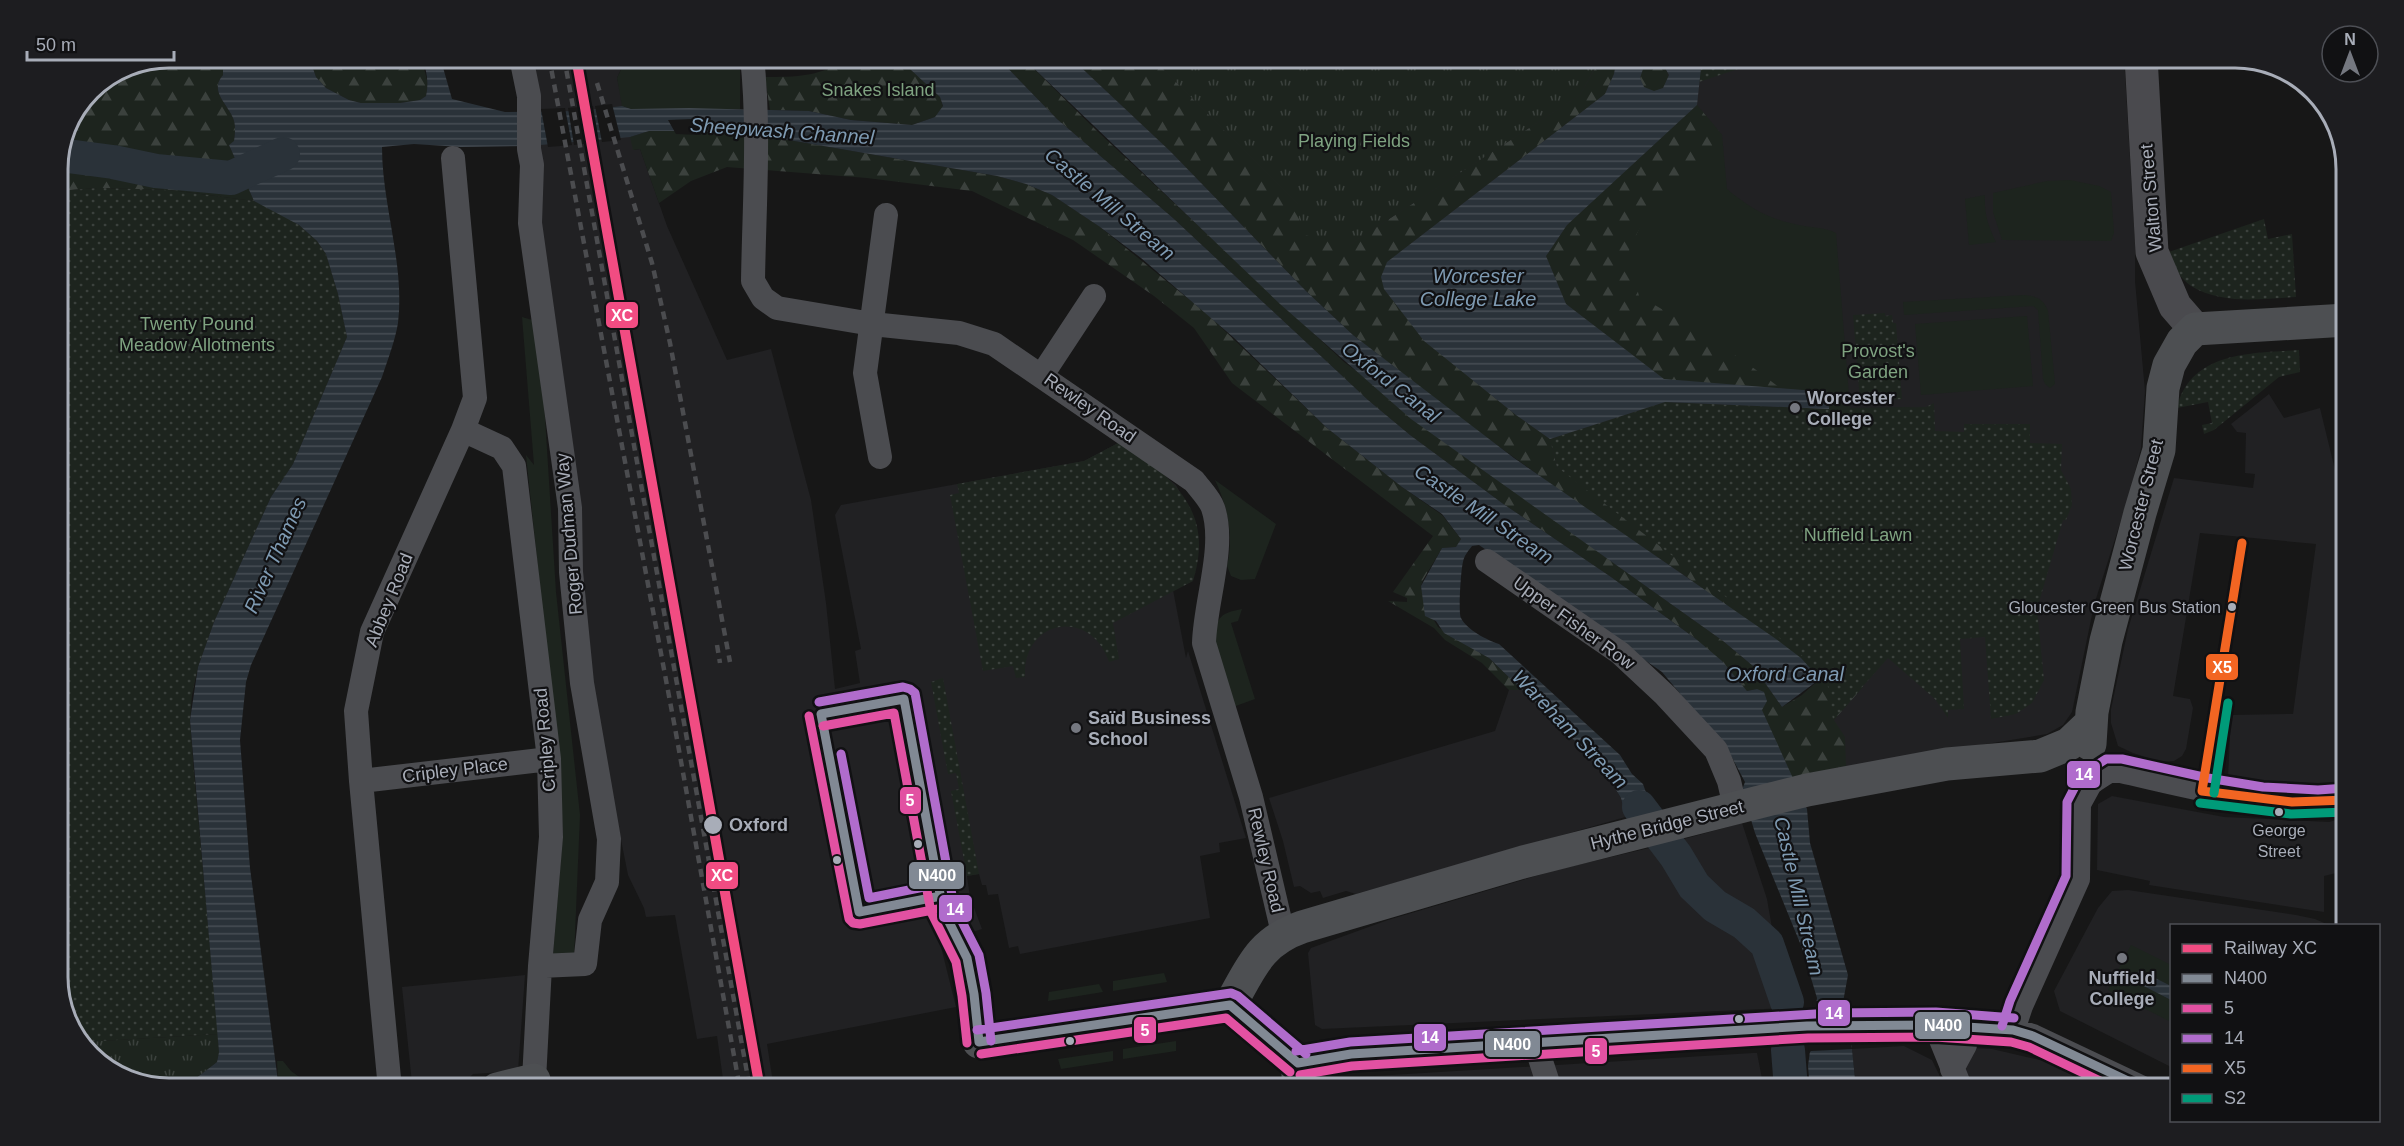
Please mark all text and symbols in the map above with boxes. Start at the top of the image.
scale bar [27,24,174,62]
north arrow [2320,24,2380,84]
text: N [2344,31,2356,48]
text: 50 m [36,35,76,55]
park label: Snakes Island [821,80,935,100]
water label: Sheepwash Channel [689,114,875,148]
park label: Playing Fields [1298,131,1410,151]
water label: Castle Mill Stream [1041,143,1179,265]
street label: Walton Street [2136,143,2166,253]
water label: Worcester College Lake [1420,265,1536,310]
line badge: XC [605,301,639,329]
text: XC [611,307,634,324]
park label: Twenty Pound Meadow Allotments [119,314,275,355]
water label: Oxford Canal [1338,337,1445,427]
park label: Provost's Garden [1841,341,1915,382]
street label: Rewley Road [1040,369,1140,447]
place label: Worcester College [1807,388,1895,429]
marker: Worcester College [1788,401,1802,415]
street label: Worcester Street [2115,437,2167,573]
street label: Roger Dudman Way [552,452,586,616]
water label: Castle Mill Stream [1411,460,1557,568]
water label: River Thames [240,494,310,616]
park label: Nuffield Lawn [1804,525,1912,545]
street label: Abbey Road [361,550,417,650]
street label: Upper Fisher Row [1509,572,1639,674]
place label: Gloucester Green Bus Station [2008,599,2221,616]
marker: Gloucester Green Bus Station [2226,601,2238,613]
line badge: X5 [2205,653,2239,681]
text: X5 [2212,659,2232,676]
water label: Oxford Canal [1726,663,1844,685]
water label: Wareham Stream [1508,665,1632,793]
street label: Cripley Road [531,687,559,793]
place label: Saïd Business School [1088,708,1211,749]
marker: Saïd Business School [1069,721,1083,735]
street label: Cripley Place [401,754,509,786]
line badge: 14 [2066,760,2101,789]
text: 14 [2075,766,2093,783]
line badge: 5 [899,786,922,815]
text: 5 [906,792,915,809]
street label: Hythe Bridge Street [1588,796,1746,854]
street label: Rewley Road [1244,806,1288,914]
marker: George Street [2273,806,2285,818]
marker: Oxford [702,814,724,836]
water label: Castle Mill Stream [1770,814,1828,978]
place label: Oxford [729,815,788,835]
place label: George Street [2252,822,2306,860]
unlabelled marker [912,838,924,850]
unlabelled marker [831,854,843,866]
line badge: XC [705,861,739,890]
line badge: N400 [908,861,965,890]
text: XC [711,867,734,884]
text: N400 [918,867,956,884]
line badge: 14 [938,894,973,923]
text: 14 [946,901,964,918]
legend [2170,924,2380,1122]
text: Railway XC [2224,938,2317,958]
marker: Nuffield College [2115,951,2129,965]
place label: Nuffield College [2089,968,2156,1009]
text: N400 [2224,968,2267,988]
text: 5 [2224,998,2234,1018]
line badge: 14 [1817,999,1851,1027]
text: 14 [1825,1005,1843,1022]
line badge: N400 [1914,1011,1971,1040]
unlabelled marker [1733,1013,1745,1025]
line badge: 5 [1133,1016,1157,1044]
text: N400 [1924,1017,1962,1034]
text: 5 [1141,1022,1150,1039]
line badge: 14 [1413,1023,1447,1052]
text: 14 [2224,1028,2244,1048]
text: 14 [1421,1029,1439,1046]
line badge: N400 [1484,1030,1541,1058]
unlabelled marker [1064,1035,1076,1047]
text: N400 [1493,1036,1531,1053]
line badge: 5 [1584,1037,1608,1065]
text: 5 [1592,1043,1601,1060]
text: X5 [2224,1058,2246,1078]
text: S2 [2224,1088,2246,1108]

